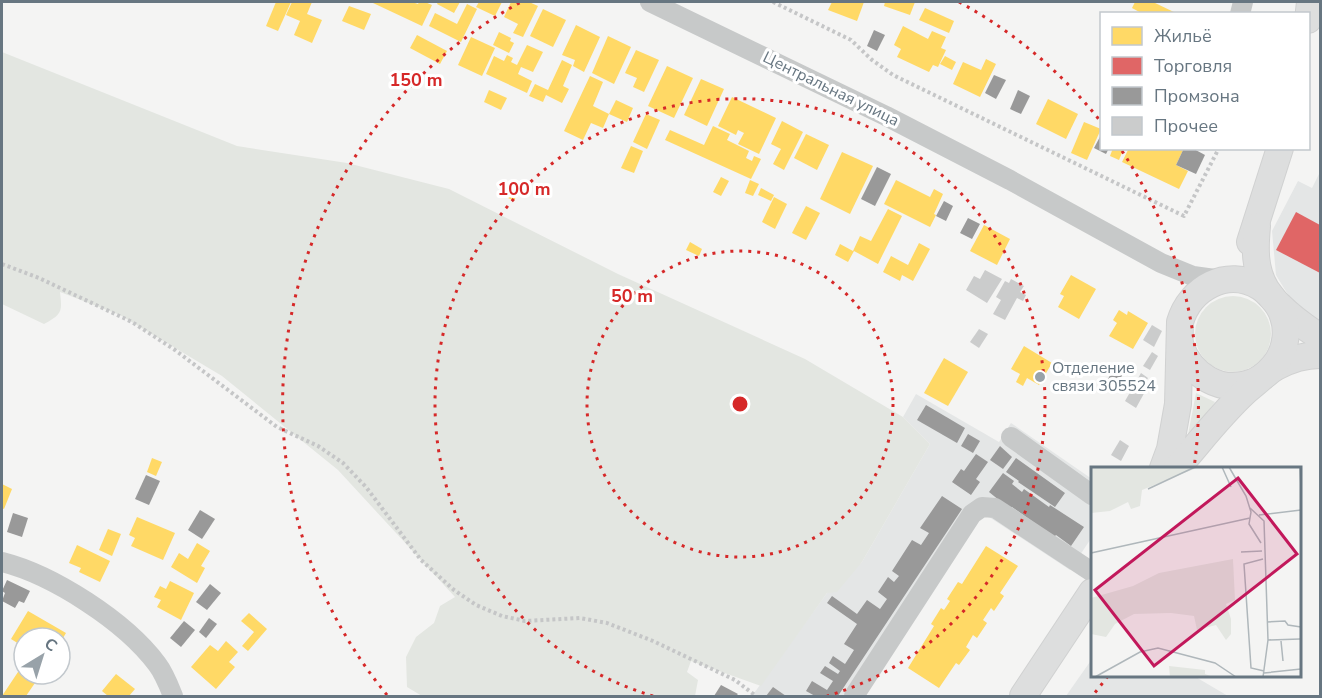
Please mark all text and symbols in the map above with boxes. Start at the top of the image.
legend [1100,12,1310,150]
text: Жильё [1154,24,1212,48]
street label: Центральная улица [759,46,903,132]
text: Торговля [1154,54,1232,78]
text: 150 m [389,68,443,92]
text: Промзона [1154,84,1240,108]
text: Прочее [1154,114,1218,138]
text: 100 m [497,177,551,201]
text: 50 m [611,284,653,308]
place label: Отделение связи 305524 [1052,357,1156,397]
marker: Отделение связи 305524 [1033,370,1047,384]
centre of rings [730,394,750,414]
inset map [1091,467,1301,677]
north arrow [12,626,72,686]
text: С [40,633,62,657]

